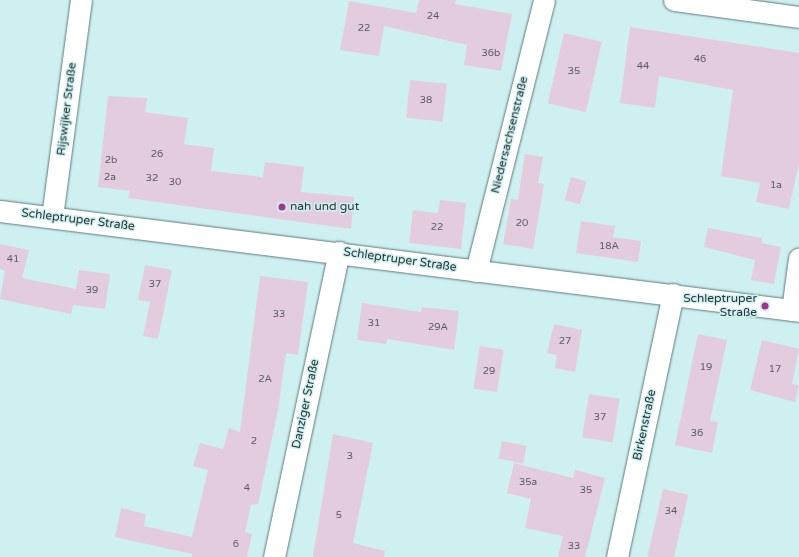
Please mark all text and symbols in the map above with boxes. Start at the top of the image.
house number: 24 [427,11,439,23]
house number: 22 [358,23,370,35]
house number: 36b [482,48,500,60]
house number: 46 [694,54,706,66]
house number: 44 [637,61,649,73]
street label: Rijswijker Straße [54,62,80,156]
house number: 35 [568,66,580,78]
street label: Niedersachsenstraße [488,75,532,195]
house number: 38 [420,95,432,107]
house number: 26 [151,149,163,161]
house number: 2b [105,155,117,167]
house number: 2a [104,172,116,184]
house number: 32 [146,173,158,185]
house number: 30 [169,177,181,189]
house number: 1a [770,180,782,192]
place label: nah und gut [290,200,359,214]
marker: nah und gut [277,202,287,212]
street label: Schleptruper Straße [20,206,136,234]
house number: 20 [516,218,528,230]
house number: 22 [431,222,443,234]
house number: 18A [599,241,619,253]
street label: Schleptruper Straße [342,245,458,275]
house number: 41 [7,254,19,266]
house number: 37 [149,279,161,291]
house number: 39 [86,285,98,297]
place label: Schleptruper Straße [683,292,757,320]
marker: Schleptruper Straße [760,301,770,311]
house number: 33 [273,309,285,321]
house number: 31 [368,318,380,330]
house number: 29A [428,322,448,334]
house number: 27 [559,336,571,348]
street label: Danziger Straße [289,358,323,450]
house number: 19 [700,362,712,374]
house number: 17 [769,364,781,376]
house number: 29 [483,366,495,378]
house number: 2A [258,374,272,386]
street label: Birkenstraße [630,388,660,462]
house number: 37 [594,412,606,424]
house number: 36 [691,428,703,440]
house number: 2 [251,436,257,448]
house number: 3 [347,451,353,463]
house number: 35a [519,477,537,489]
house number: 4 [244,483,250,495]
house number: 35 [580,485,592,497]
house number: 34 [665,506,677,518]
house number: 5 [336,510,342,522]
house number: 6 [233,539,239,551]
house number: 33 [568,541,580,553]

